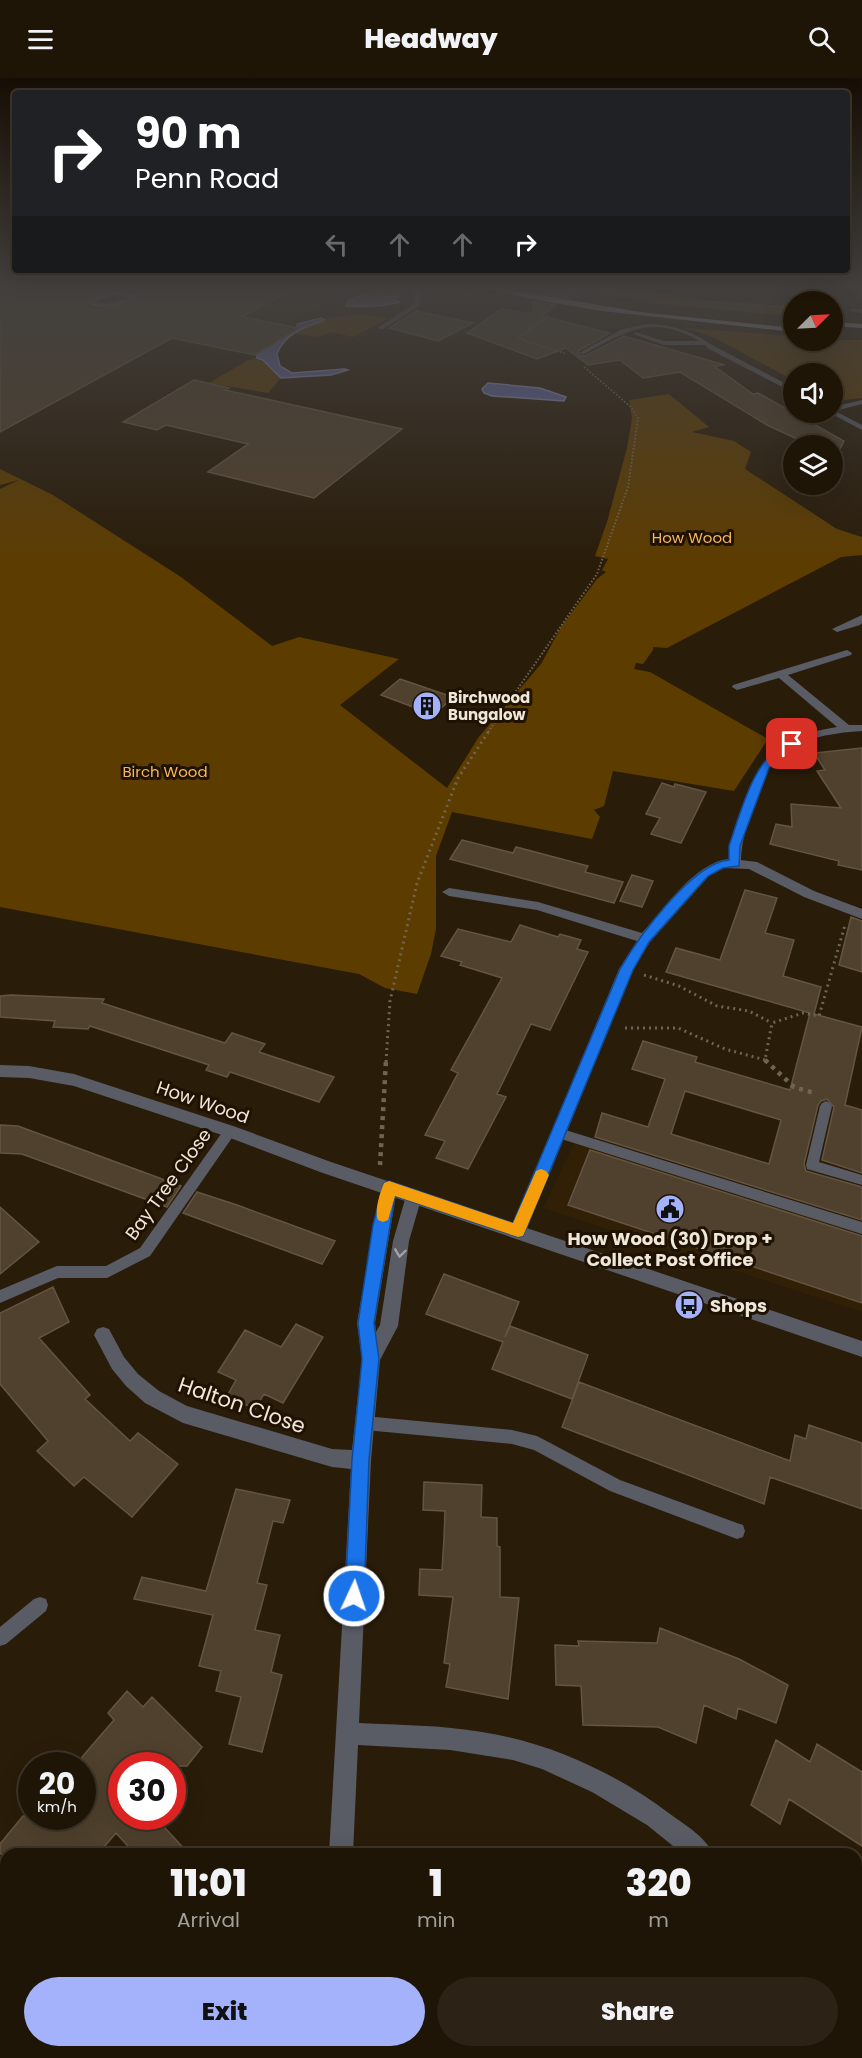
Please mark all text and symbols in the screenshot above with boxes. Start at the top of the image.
text: Headway [364,20,498,57]
icon: menu [24,23,57,56]
icon: search [805,23,838,56]
text: 90 m [135,104,242,163]
icon: right [36,114,114,192]
text: Penn Road [135,160,279,197]
icon: left [320,228,353,261]
icon: ahead [383,228,416,261]
icon: ahead [446,228,479,261]
icon: right [509,228,542,261]
north arrow [783,291,843,351]
map controls [783,291,843,495]
button: sound [783,363,843,423]
button: layers [783,435,843,495]
park label: How Wood [652,527,732,548]
place label: Birchwood Bungalow [448,687,530,725]
building icon: Birchwood Bungalow [411,690,443,722]
pin [766,718,817,769]
icon: arrive [775,727,808,760]
park label: Birch Wood [122,761,208,782]
street label: How Wood [153,1075,253,1129]
street label: Bay Tree Close [119,1123,217,1245]
public building icon: How Wood (30) Drop + Collect Post Office [654,1193,686,1225]
place label: How Wood (30) Drop + Collect Post Office [567,1226,773,1272]
one-way arrow [394,1248,406,1257]
bus stop icon: Shops [673,1289,705,1321]
place label: Shops [710,1293,767,1318]
street label: Halton Close [174,1370,310,1440]
position arrow [322,1564,386,1628]
speed limit sign: 30 [108,1752,186,1830]
text: 20 [39,1762,75,1805]
text: km/h [37,1796,77,1817]
text: 11:01 [170,1858,247,1909]
text: 1 [429,1858,443,1909]
text: 320 [626,1858,692,1909]
text: Arrival [177,1906,240,1934]
text: min [417,1906,455,1934]
text: m [648,1906,669,1934]
button: Exit [24,1977,425,2046]
button: Share [437,1977,838,2046]

